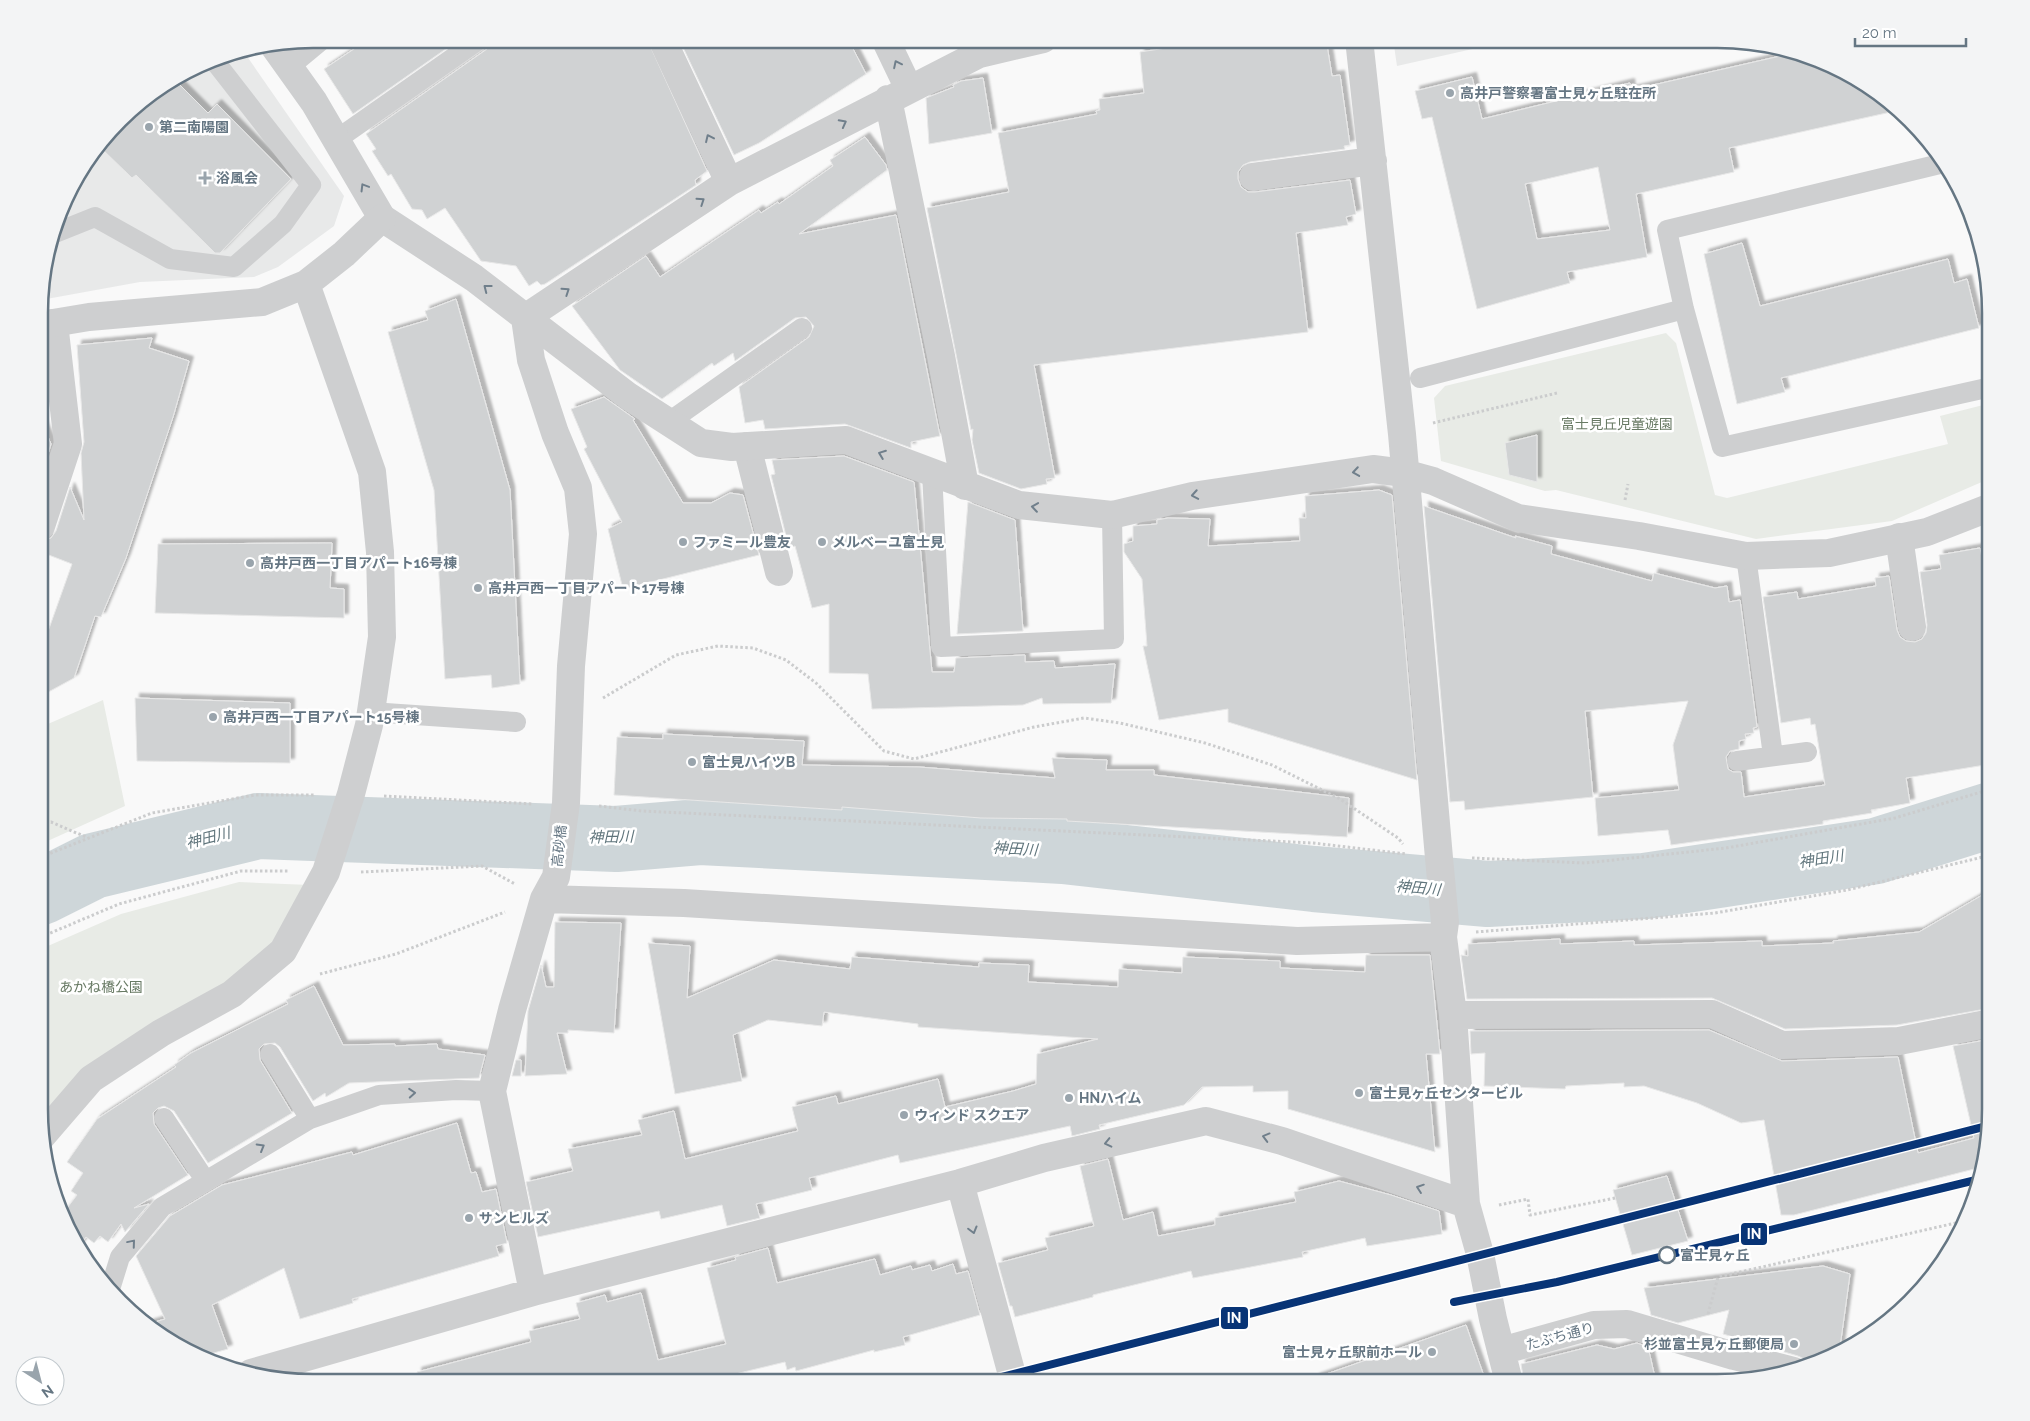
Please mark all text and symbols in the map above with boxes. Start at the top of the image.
scale bar [1855,15,1966,47]
text: 20 m [1862,24,1897,42]
one-way arrow [893,60,903,69]
place label: 高井戸警察署富士見ヶ丘駐在所 [1460,85,1656,101]
marker: 高井戸警察署富士見ヶ丘駐在所 [1444,87,1456,99]
place label: 第二南陽園 [159,119,229,135]
one-way arrow [838,119,847,129]
marker: 第二南陽園 [143,121,155,133]
one-way arrow [704,134,715,143]
place label: 浴風会 [216,170,258,186]
marker: 浴風会 [198,171,212,185]
one-way arrow [360,183,370,192]
one-way arrow [696,198,705,207]
one-way arrow [484,286,493,294]
one-way arrow [560,288,570,297]
park label: 富士見丘児童遊園 [1561,416,1673,432]
one-way arrow [878,450,887,460]
one-way arrow [1351,466,1360,476]
one-way arrow [1191,490,1199,500]
one-way arrow [1031,502,1039,513]
place label: ファミール豊友 [693,534,791,550]
place label: メルベーユ富士見 [832,534,944,550]
marker: ファミール豊友 [677,536,689,548]
marker: メルベーユ富士見 [816,536,828,548]
place label: 高井戸西一丁目アパート16号棟 [260,555,457,571]
marker: 高井戸西一丁目アパート16号棟 [244,557,256,569]
place label: 高井戸西一丁目アパート17号棟 [488,580,685,596]
marker: 高井戸西一丁目アパート17号棟 [472,582,484,594]
place label: 高井戸西一丁目アパート15号棟 [223,709,419,725]
marker: 高井戸西一丁目アパート15号棟 [207,711,219,723]
place label: 富士見ハイツB [702,754,796,770]
marker: 富士見ハイツB [686,756,698,768]
water label: 神田川 [184,823,234,852]
street label: 高砂橋 [549,824,569,868]
water label: 神田川 [588,828,636,846]
water label: 神田川 [992,839,1040,859]
water label: 神田川 [1797,846,1847,871]
water label: 神田川 [1395,877,1443,899]
park label: あかね橋公園 [59,979,143,995]
place label: 富士見ヶ丘センタービル [1369,1085,1523,1101]
marker: 富士見ヶ丘センタービル [1353,1087,1365,1099]
one-way arrow [408,1088,416,1099]
place label: HNハイム [1079,1090,1142,1106]
marker: HNハイム [1063,1092,1075,1104]
place label: ウィンド スクエア [914,1107,1029,1123]
marker: ウィンド スクエア [898,1109,910,1121]
one-way arrow [1261,1132,1270,1143]
one-way arrow [1103,1137,1112,1148]
one-way arrow [255,1144,264,1154]
one-way arrow [1416,1184,1425,1194]
place label: サンヒルズ [479,1210,549,1226]
marker: サンヒルズ [463,1212,475,1224]
line badge: IN [1740,1222,1768,1246]
one-way arrow [967,1226,978,1234]
text: IN [1747,1226,1761,1242]
one-way arrow [126,1240,134,1249]
marker: 富士見ヶ丘 [1658,1246,1676,1264]
place label: 富士見ヶ丘 [1680,1247,1750,1263]
line badge: IN [1220,1306,1249,1330]
text: IN [1227,1310,1241,1326]
street label: たぶち通り [1524,1319,1596,1353]
place label: 杉並富士見ヶ丘郵便局 [1644,1336,1784,1352]
marker: 杉並富士見ヶ丘郵便局 [1788,1338,1800,1350]
place label: 富士見ヶ丘駅前ホール [1282,1344,1422,1360]
marker: 富士見ヶ丘駅前ホール [1426,1346,1438,1358]
north arrow [15,1356,65,1406]
text: N [39,1382,57,1401]

